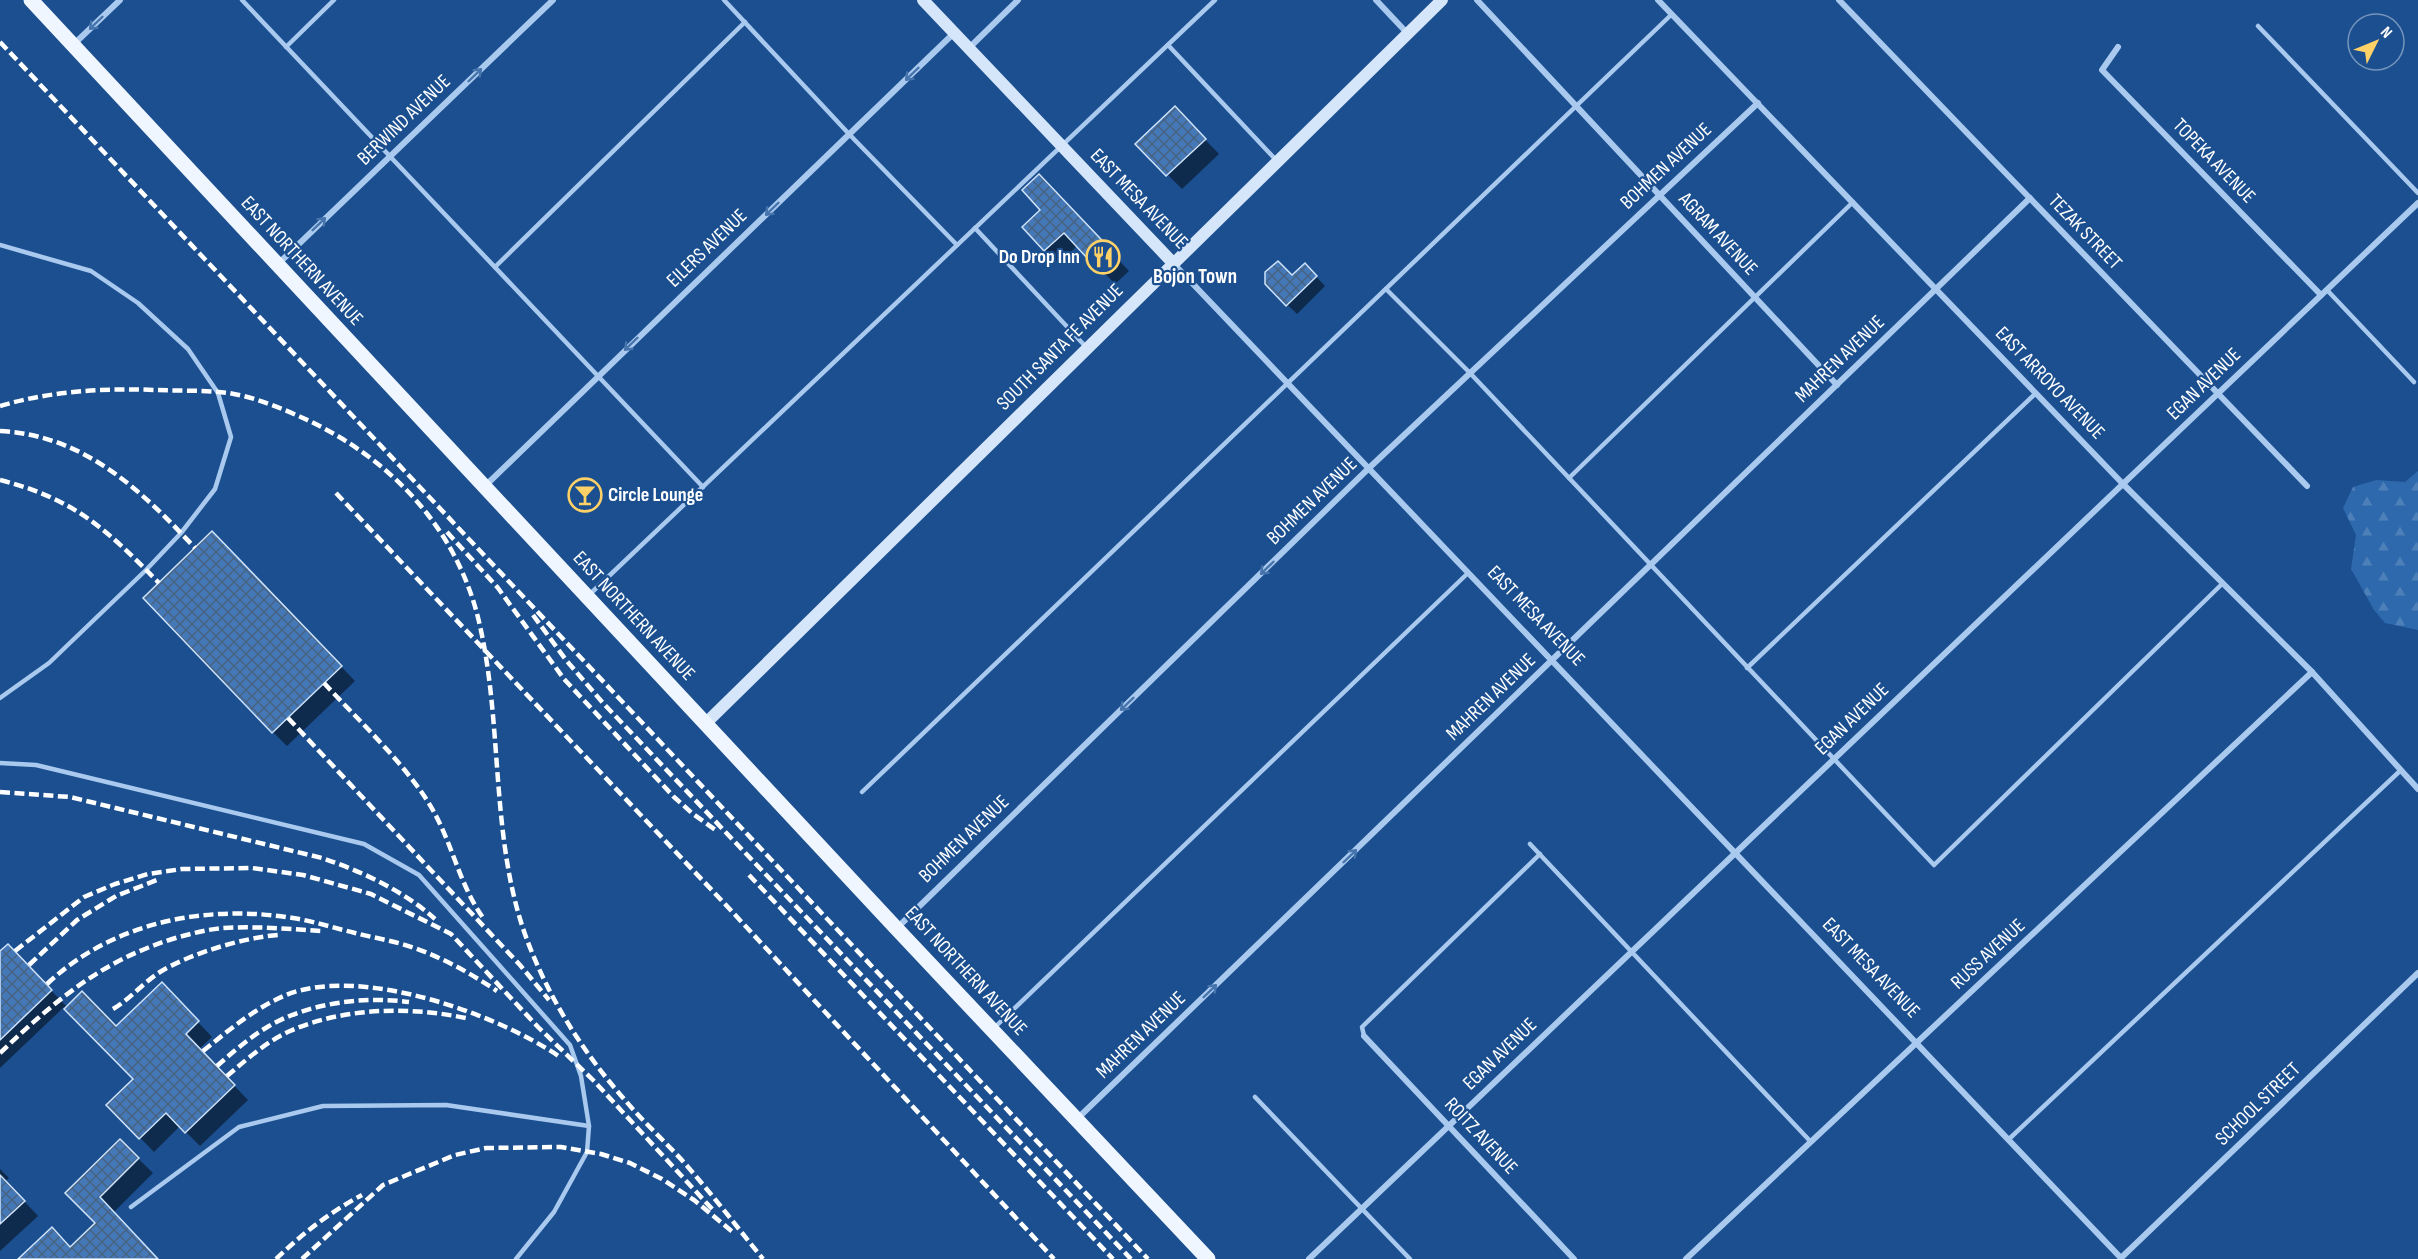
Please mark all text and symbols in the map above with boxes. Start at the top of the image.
north arrow [2346,12,2406,72]
one-way arrow [89,15,104,29]
text: N [2376,23,2396,42]
one-way arrow [905,66,920,80]
one-way arrow [468,67,483,82]
street label: BERWIND AVENUE [352,70,456,170]
street label: TOPEKA AVENUE [2168,114,2260,208]
street label: BOHMEN AVENUE [1615,118,1717,214]
street label: EAST MESA AVENUE [1085,144,1193,254]
street label: AGRAM AVENUE [1673,187,1762,280]
street label: TEZAK STREET [2043,189,2127,275]
street label: EAST NORTHERN AVENUE [236,191,368,331]
one-way arrow [764,202,779,216]
street label: EILERS AVENUE [662,204,752,292]
one-way arrow [312,217,327,232]
restaurant icon: Do Drop Inn [1085,239,1121,275]
place label: Do Drop Inn [999,245,1080,269]
district label: Bojon Town [1153,264,1237,289]
street label: SOUTH SANTA FE AVENUE [992,279,1128,415]
street label: MAHREN AVENUE [1790,310,1890,408]
street label: EAST ARROYO AVENUE [1990,322,2110,444]
one-way arrow [624,337,639,352]
street label: EGAN AVENUE [2162,343,2246,425]
street label: BOHMEN AVENUE [1262,452,1362,550]
bar icon: Circle Lounge [567,477,603,513]
place label: Circle Lounge [608,483,703,507]
street label: EAST NORTHERN AVENUE [568,546,700,686]
one-way arrow [1259,561,1274,575]
street label: EAST MESA AVENUE [1482,561,1590,671]
street label: MAHREN AVENUE [1441,648,1541,746]
street label: EGAN AVENUE [1810,678,1894,760]
one-way arrow [1119,697,1134,711]
street label: BOHMEN AVENUE [914,790,1014,888]
one-way arrow [1343,848,1358,863]
street label: EAST NORTHERN AVENUE [900,901,1032,1041]
street label: EAST MESA AVENUE [1817,913,1925,1023]
street label: RUSS AVENUE [1946,914,2030,994]
one-way arrow [1202,984,1217,998]
street label: MAHREN AVENUE [1091,986,1191,1084]
street label: EGAN AVENUE [1458,1013,1542,1095]
street label: SCHOOL STREET [2210,1057,2306,1151]
street label: ROITZ AVENUE [1439,1093,1523,1179]

